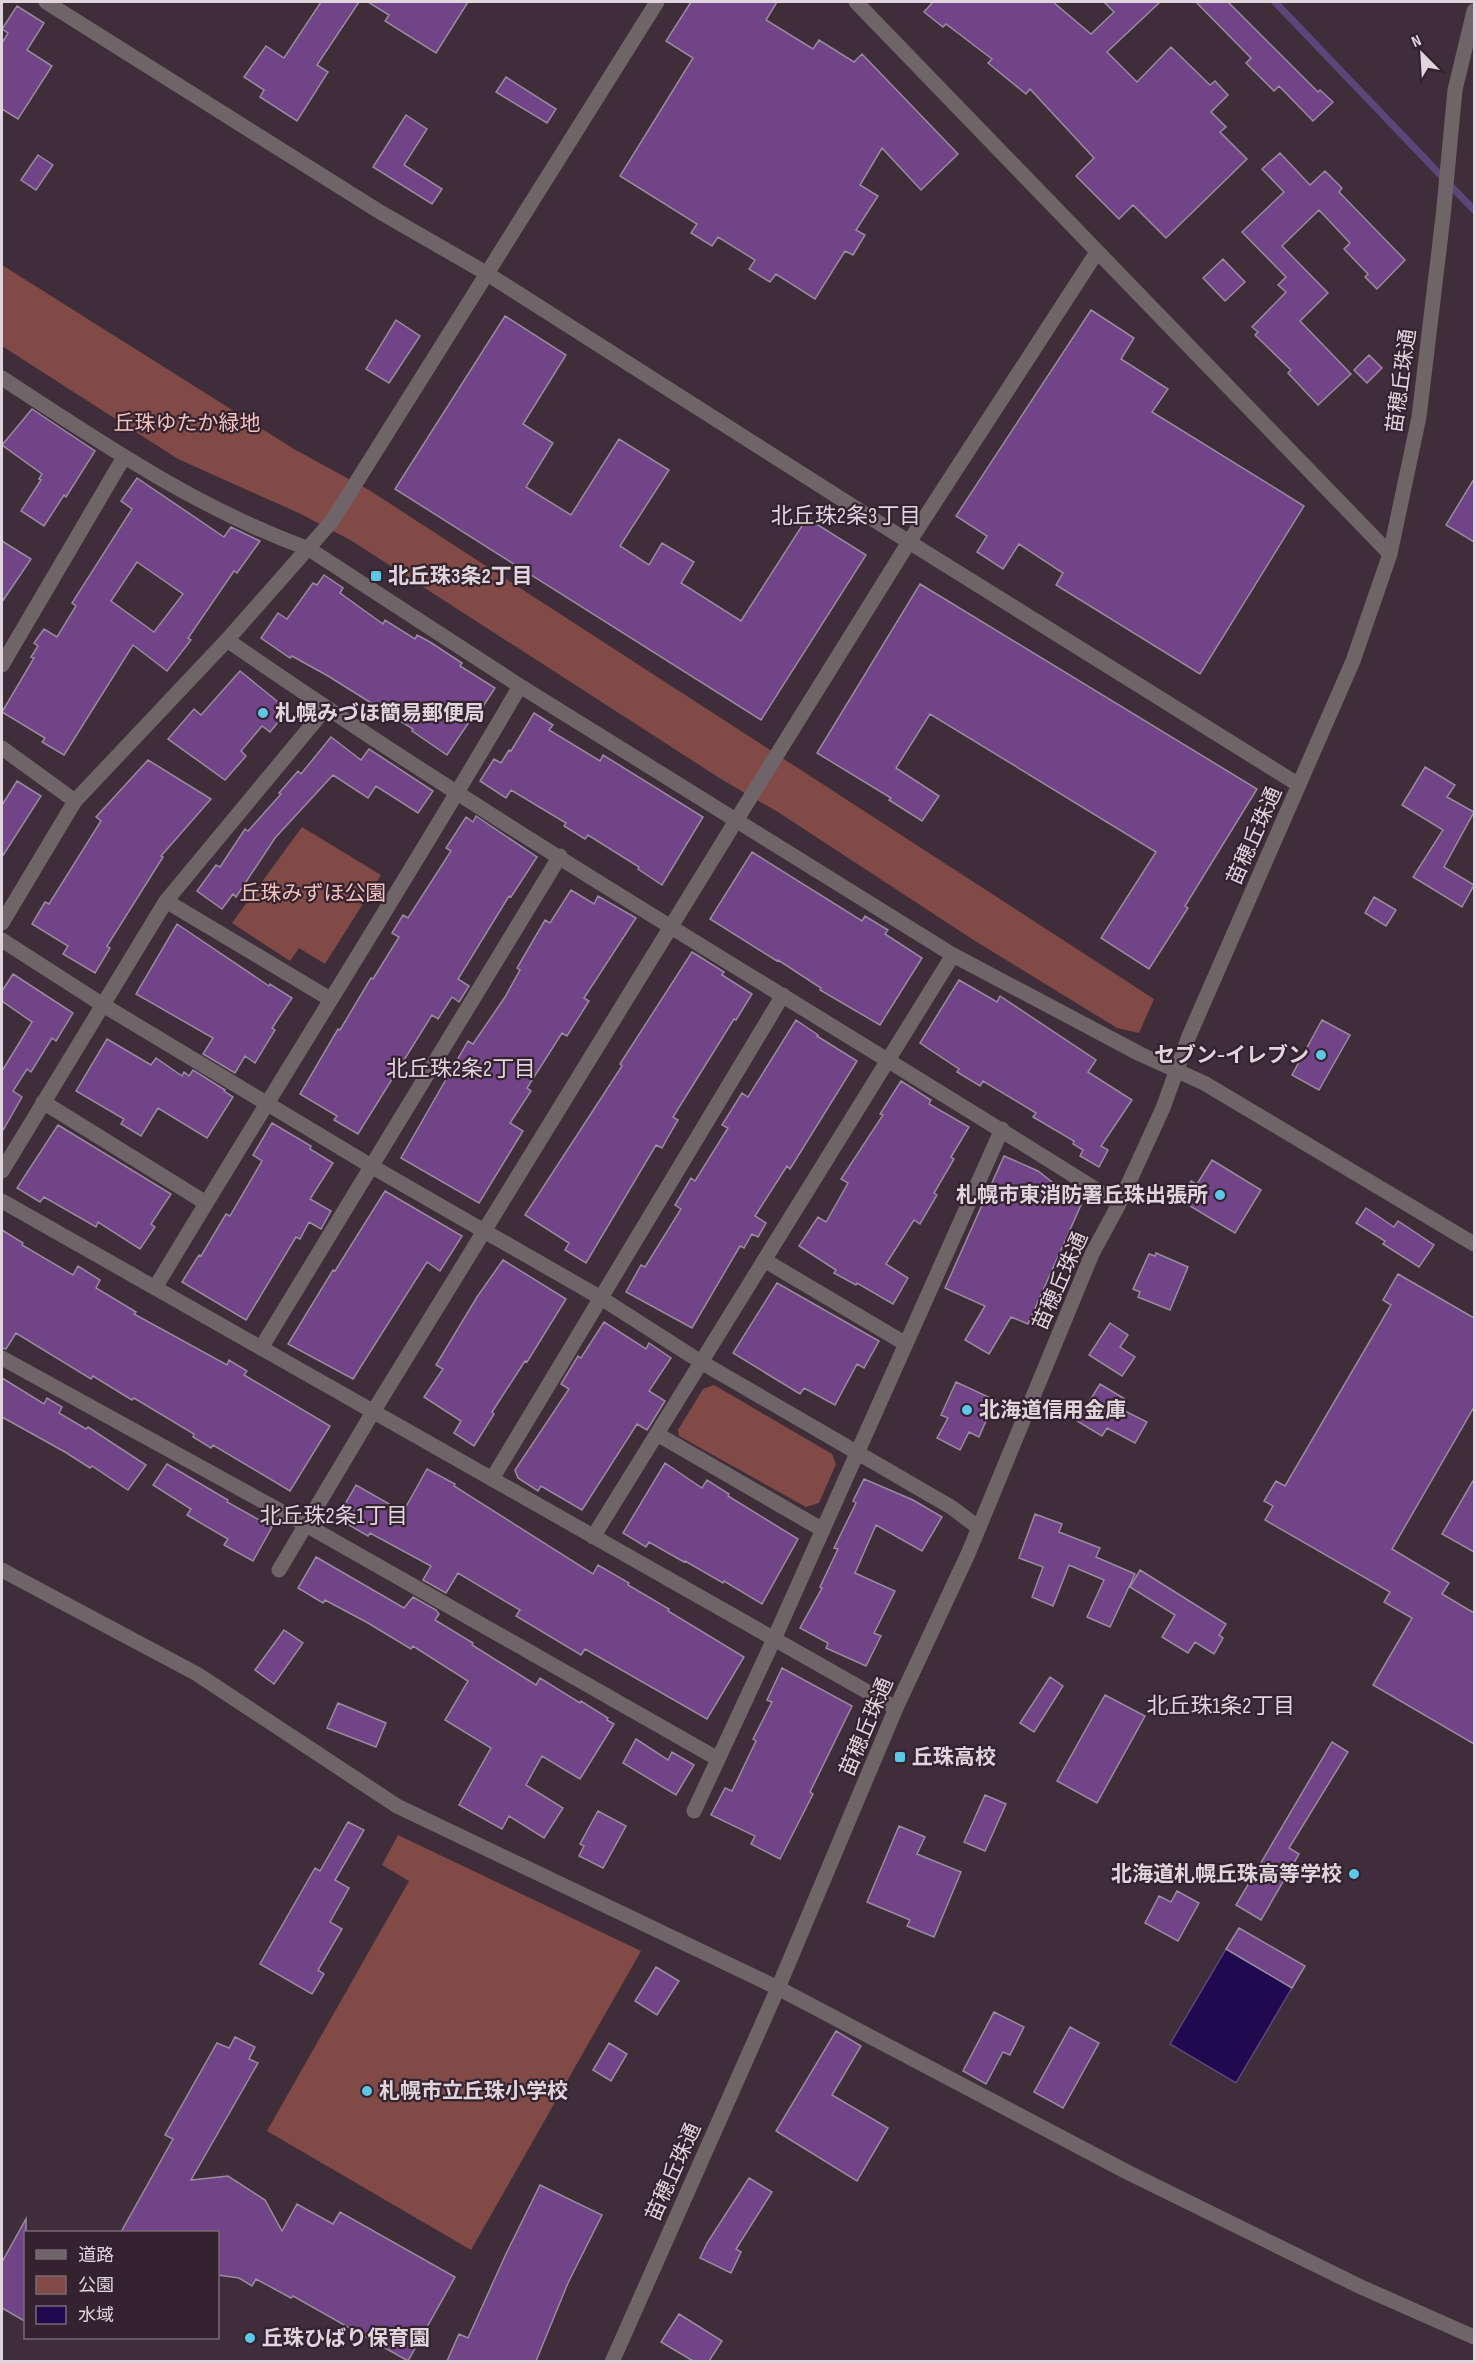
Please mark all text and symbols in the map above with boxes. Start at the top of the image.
north arrow [1392,24,1452,84]
text: N [1409,31,1424,52]
street label: 苗穂丘珠通 [1382,327,1421,435]
park label: 丘珠ゆたか緑地 [114,411,261,436]
district label: 北丘珠2条3丁目 [771,503,921,530]
place label: 北丘珠3条2丁目 [388,564,533,589]
marker: 北丘珠3条2丁目 [369,569,383,583]
place label: 札幌みづほ簡易郵便局 [275,701,485,726]
marker: 札幌みづほ簡易郵便局 [256,706,270,720]
street label: 苗穂丘珠通 [1222,783,1287,889]
park label: 丘珠みずほ公園 [240,881,387,906]
place label: セブン-イレブン [1154,1043,1309,1068]
marker: セブン-イレブン [1314,1048,1328,1062]
district label: 北丘珠2条2丁目 [386,1056,536,1083]
place label: 札幌市東消防署丘珠出張所 [956,1183,1208,1208]
marker: 札幌市東消防署丘珠出張所 [1213,1188,1227,1202]
street label: 苗穂丘珠通 [1028,1228,1093,1334]
place label: 北海道信用金庫 [979,1398,1126,1423]
marker: 北海道信用金庫 [960,1403,974,1417]
district label: 北丘珠2条1丁目 [260,1503,408,1530]
street label: 苗穂丘珠通 [834,1674,898,1780]
district label: 北丘珠1条2丁目 [1147,1693,1295,1720]
place label: 丘珠高校 [912,1745,996,1770]
marker: 丘珠高校 [893,1750,907,1764]
place label: 北海道札幌丘珠高等学校 [1111,1862,1342,1887]
marker: 北海道札幌丘珠高等学校 [1347,1867,1361,1881]
place label: 札幌市立丘珠小学校 [379,2079,568,2104]
marker: 札幌市立丘珠小学校 [360,2084,374,2098]
street label: 苗穂丘珠通 [641,2119,706,2225]
legend [24,2231,219,2339]
text: 道路 [78,2245,114,2266]
text: 公園 [78,2275,114,2296]
text: 水域 [78,2305,114,2326]
place label: 丘珠ひばり保育園 [262,2326,430,2351]
marker: 丘珠ひばり保育園 [243,2331,257,2345]

